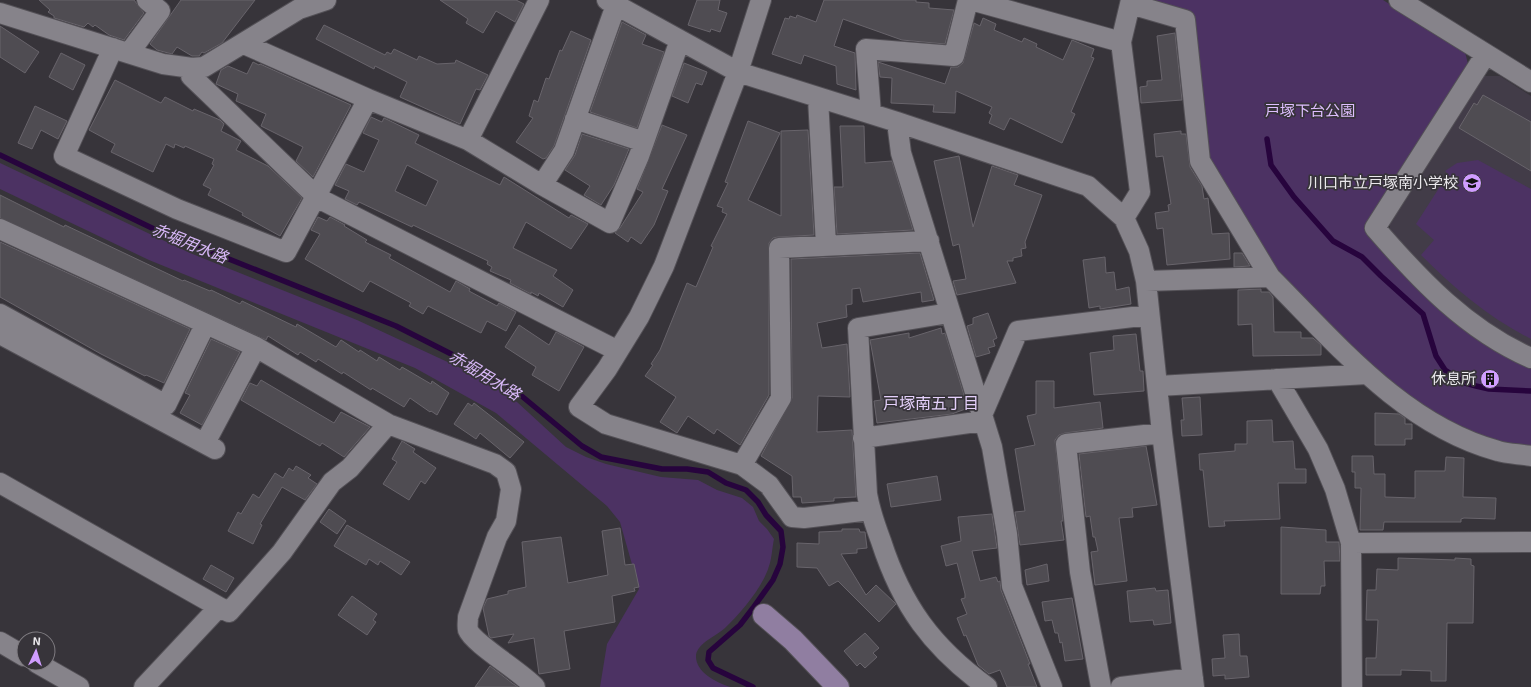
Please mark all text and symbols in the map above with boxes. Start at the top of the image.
park label: 戸塚下台公園 [1265,101,1355,119]
school or university icon: 川口市立戸塚南小学校 [1461,172,1483,194]
place label: 川口市立戸塚南小学校 [1308,173,1458,191]
water label: 赤堀用水路 [150,219,233,267]
water label: 赤堀用水路 [446,346,526,404]
building icon: 休息所 [1479,368,1501,390]
place label: 休息所 [1431,369,1476,387]
district label: 戸塚南五丁目 [883,393,979,412]
north arrow [16,631,56,671]
text: N [32,634,41,647]

